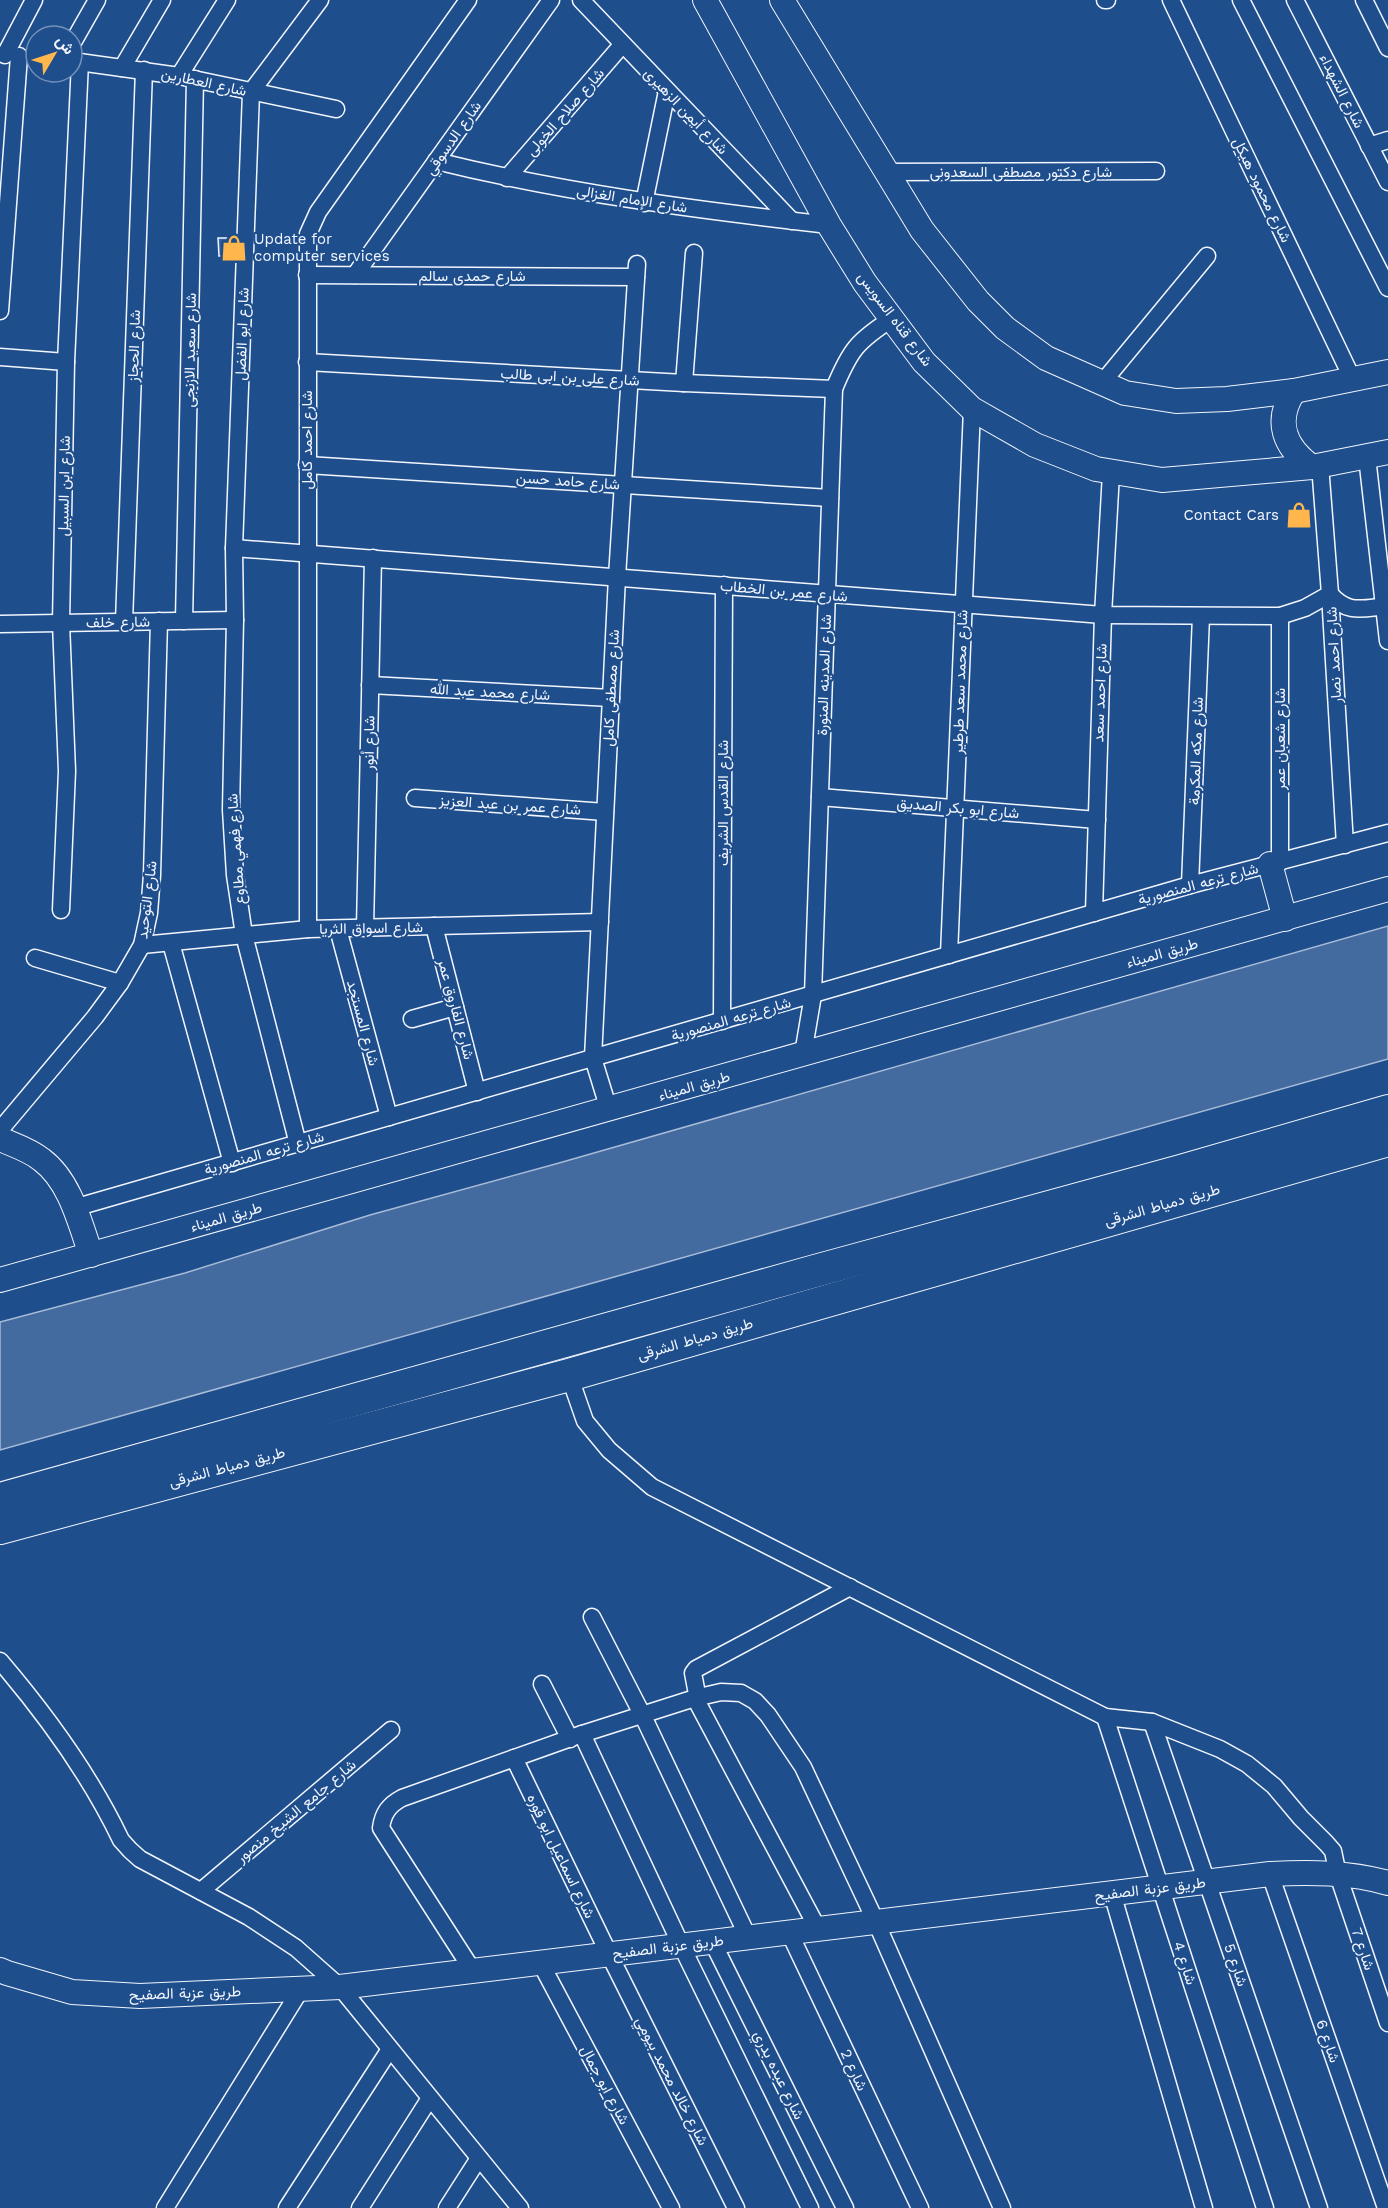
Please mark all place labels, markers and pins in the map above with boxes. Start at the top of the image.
place label: Update for computer services [254,230,390,265]
shop icon: Update for computer services [219,233,249,263]
shop icon: Contact Cars [1284,500,1314,530]
place label: Contact Cars [1183,506,1279,524]

